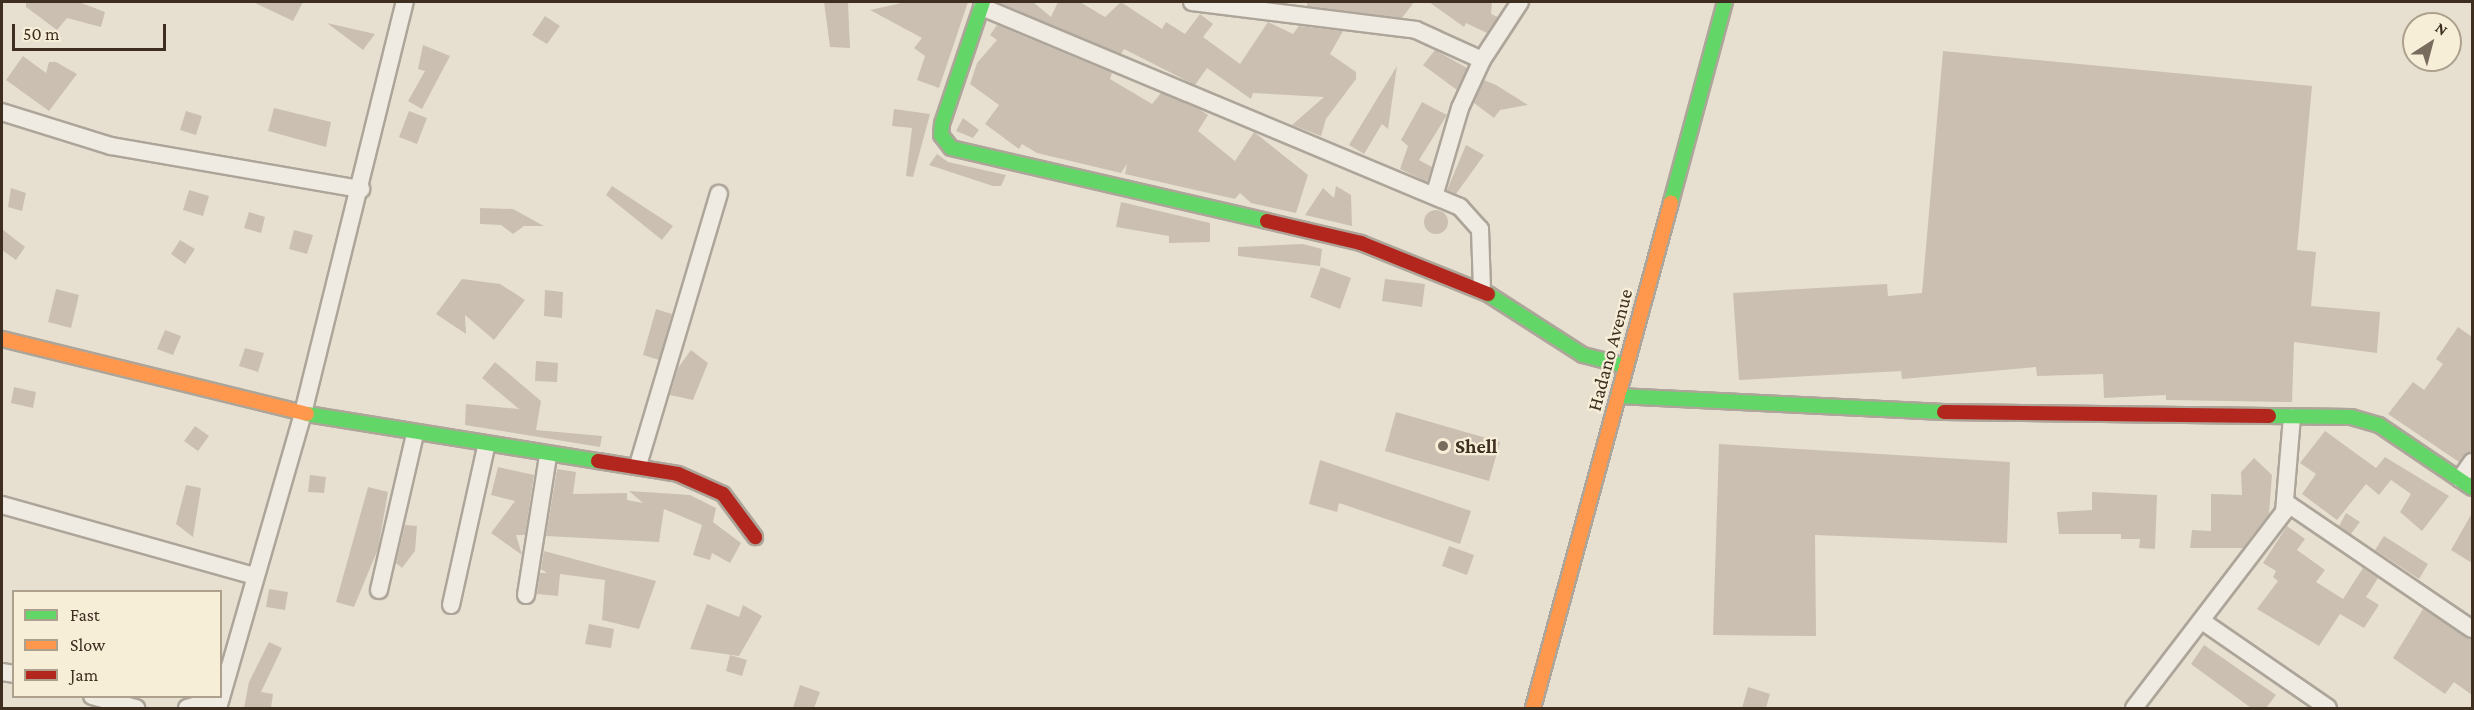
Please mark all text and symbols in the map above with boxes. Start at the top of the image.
scale bar [15,12,170,50]
north arrow [2402,12,2462,72]
text: N [2432,19,2451,39]
text: 50 m [23,24,60,44]
street label: Hadano Avenue [1582,286,1638,414]
place label: Shell [1455,434,1497,458]
marker: Shell [1436,439,1450,453]
legend [12,590,222,698]
text: Fast [70,605,100,625]
text: Slow [70,635,105,655]
text: Jam [70,665,98,685]

